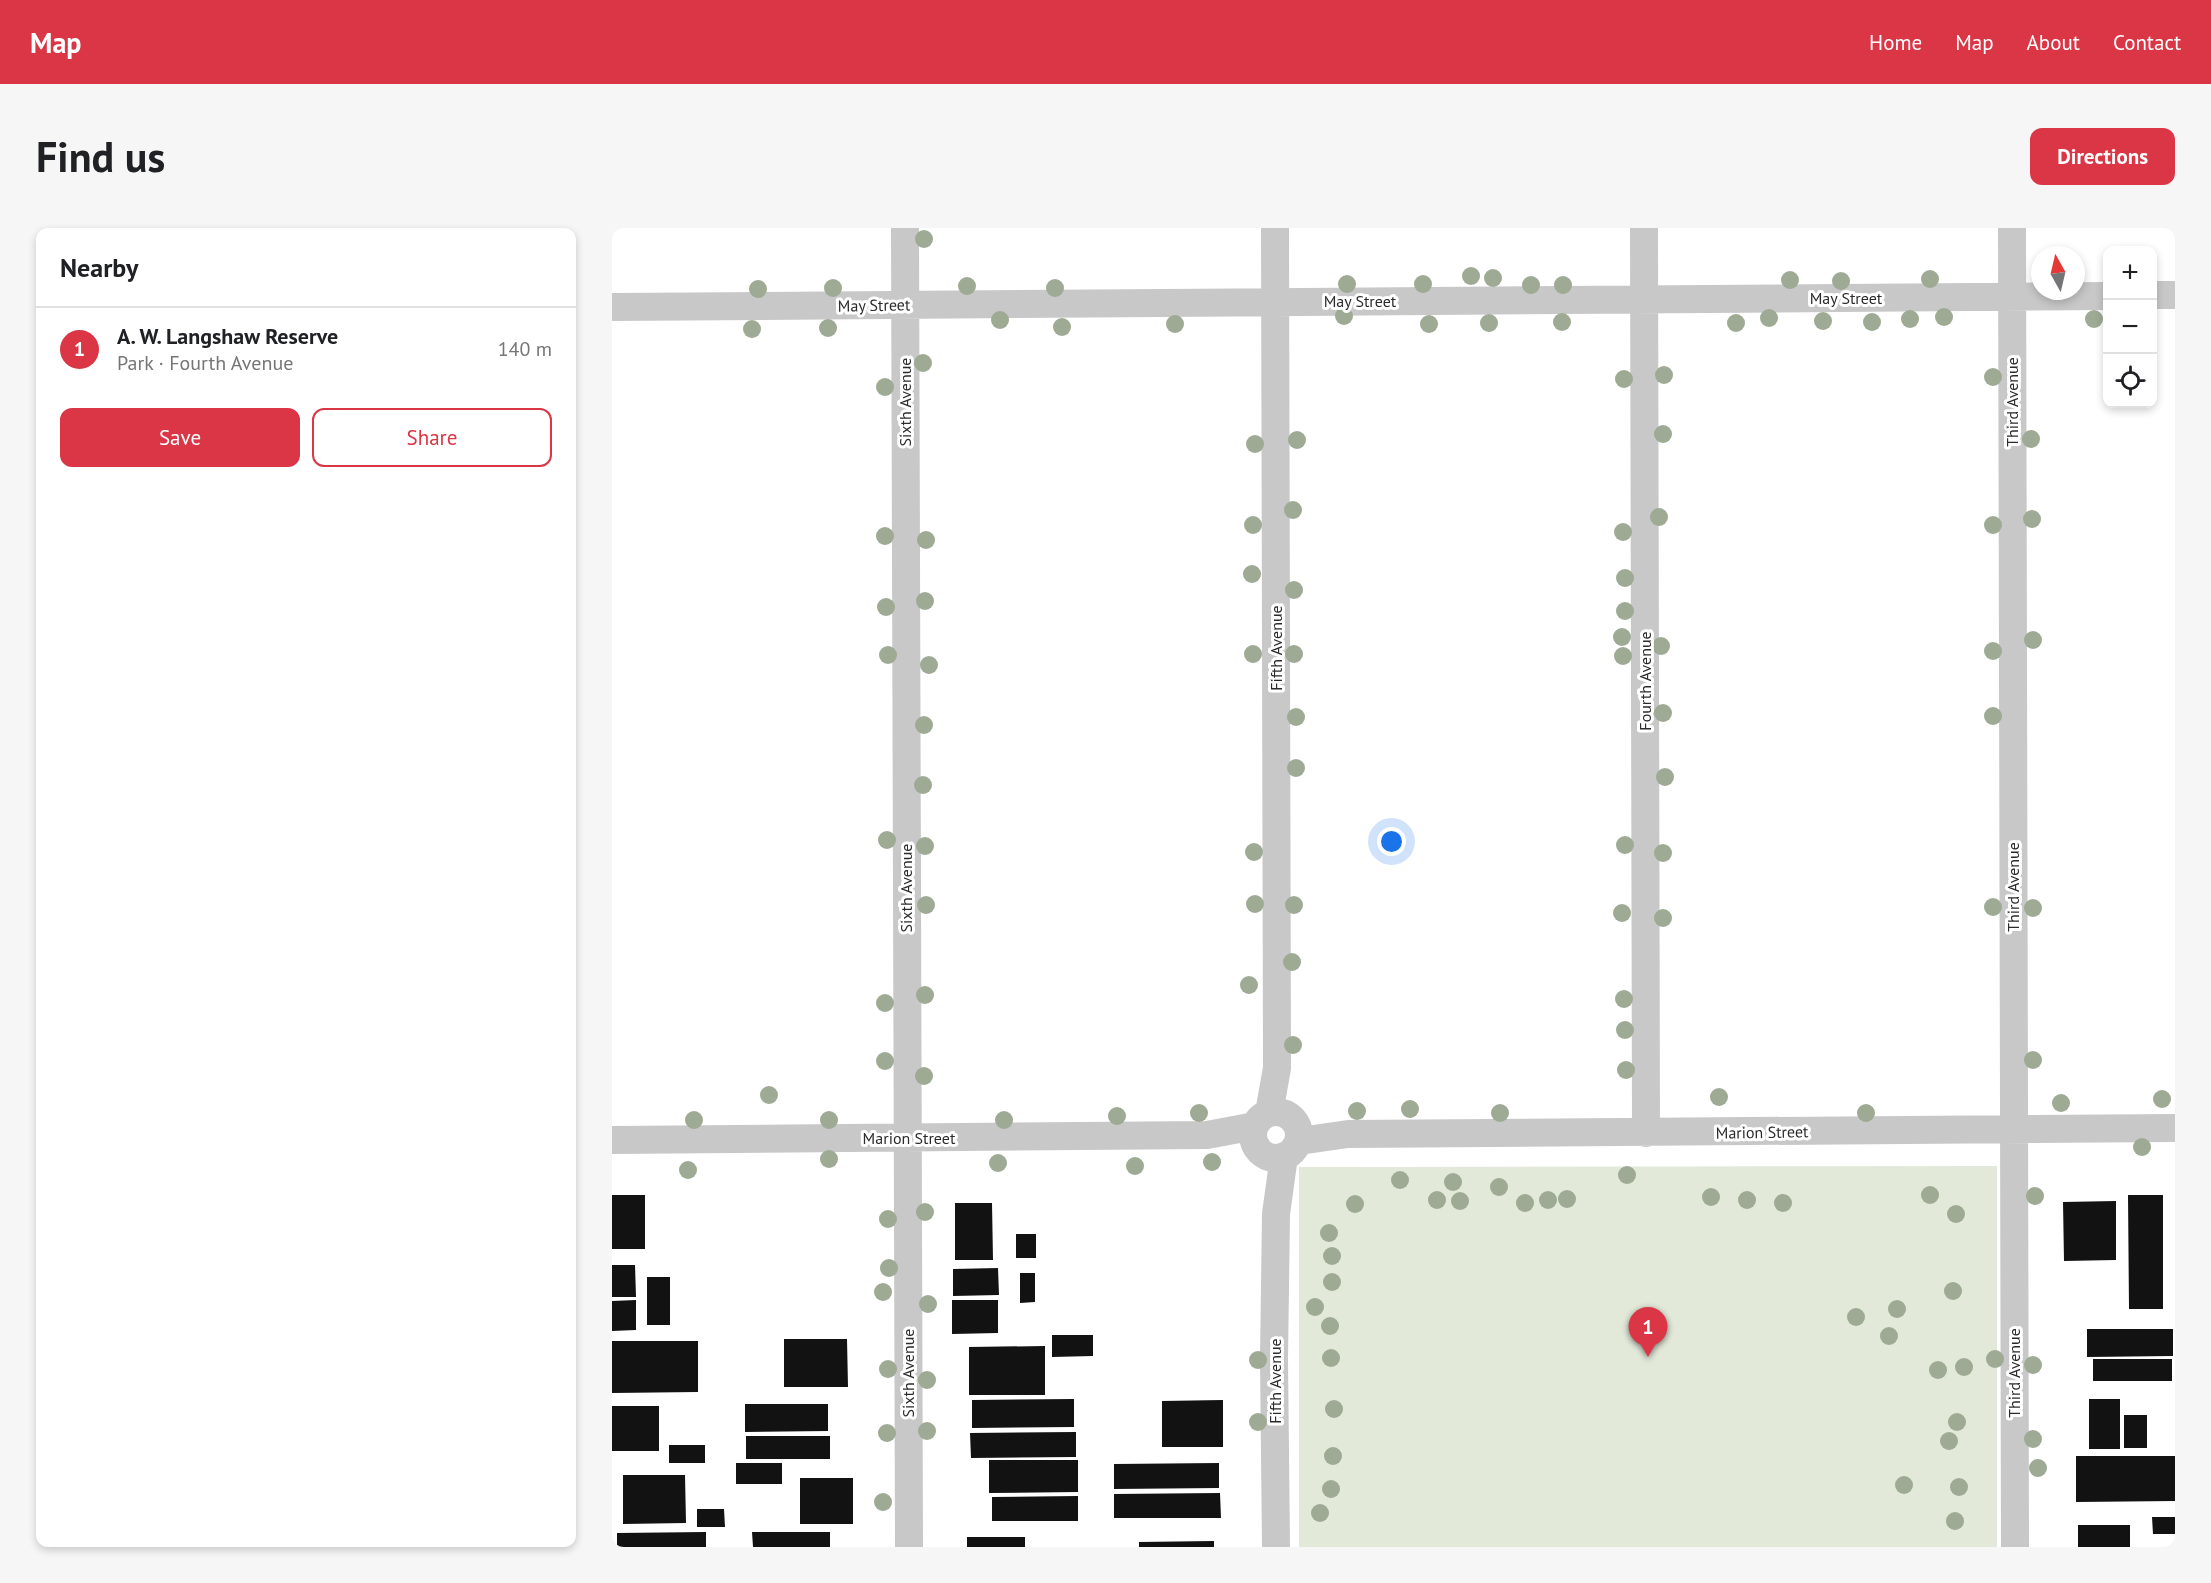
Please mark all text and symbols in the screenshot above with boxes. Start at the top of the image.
text: Map [30,24,81,61]
text: Home [1869,29,1922,56]
text: Map [1955,29,1994,56]
text: About [2027,29,2080,56]
text: Contact [2113,29,2181,56]
button: Directions [2030,128,2175,185]
text: Find us [36,129,165,184]
north arrow [2031,246,2085,300]
map controls [2103,246,2157,408]
button: + [2103,246,2157,300]
text: Nearby [60,251,138,284]
street label: May Street [1810,288,1883,308]
street label: May Street [1324,291,1397,311]
street label: May Street [838,294,911,316]
button: − [2103,300,2157,354]
text: A. W. Langshaw Reserve [117,322,338,350]
text: 1 [74,336,85,362]
text: 140 m [498,336,552,362]
text: Park · Fourth Avenue [117,350,293,376]
button: locate [2103,354,2157,408]
street label: Third Avenue [2002,357,2022,447]
street label: Sixth Avenue [895,358,915,446]
button: Save [60,408,300,467]
button: Share [312,408,552,467]
street label: Fifth Avenue [1266,605,1286,691]
street label: Fourth Avenue [1635,631,1655,731]
your location [1377,827,1406,856]
street label: Third Avenue [2003,842,2023,932]
street label: Sixth Avenue [896,844,916,932]
street label: Marion Street [1715,1121,1809,1143]
street label: Marion Street [863,1128,956,1148]
pin: 1 [1628,1308,1668,1357]
street label: Third Avenue [2004,1328,2024,1418]
street label: Sixth Avenue [898,1329,918,1417]
street label: Fifth Avenue [1265,1338,1285,1424]

